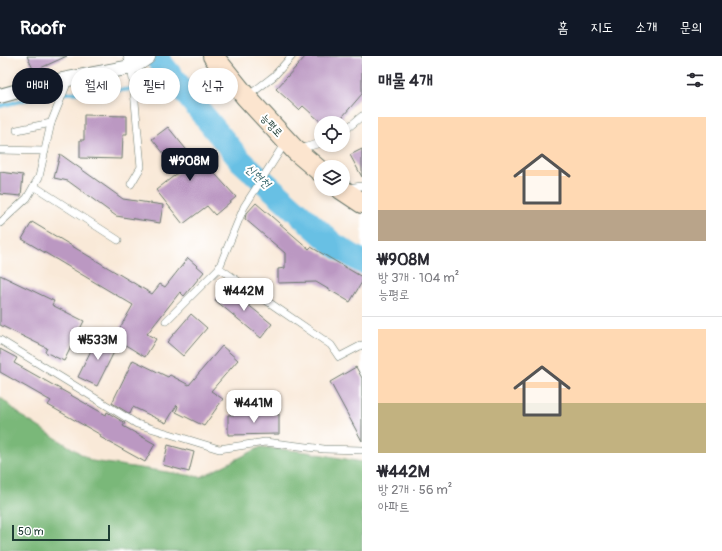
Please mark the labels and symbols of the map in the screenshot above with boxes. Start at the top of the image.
street label: 능평로 [258,111,286,140]
pin: ₩908M [162,148,218,182]
water label: 신현천 [242,161,274,193]
pin: ₩442M [216,278,272,312]
pin: ₩533M [70,327,126,361]
pin: ₩441M [226,390,282,424]
scale bar [12,523,110,542]

